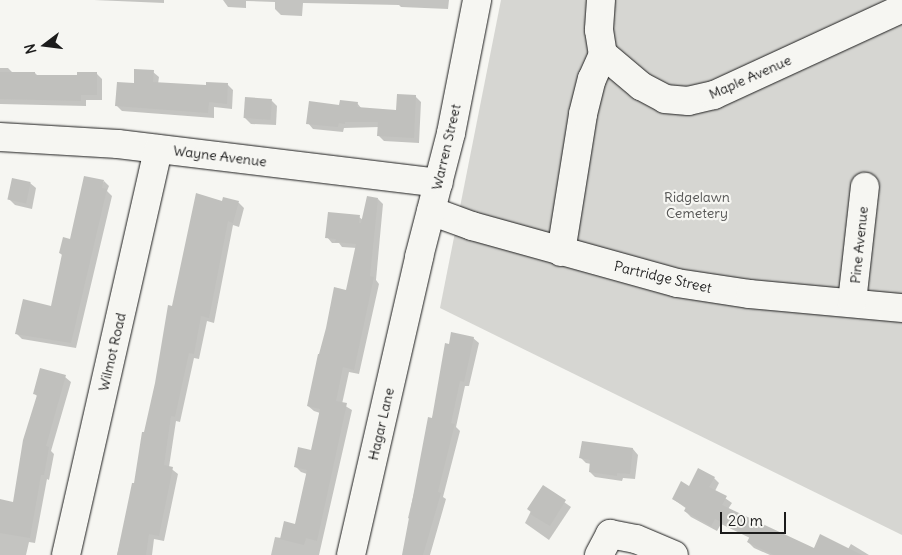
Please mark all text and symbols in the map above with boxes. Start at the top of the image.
north arrow [20,20,70,70]
text: N [21,42,40,56]
street label: Maple Avenue [706,51,794,103]
street label: Warren Street [428,102,464,192]
street label: Wayne Avenue [172,142,268,170]
park label: Ridgelawn Cemetery [664,189,730,222]
street label: Pine Avenue [847,206,871,284]
street label: Partridge Street [613,258,713,296]
street label: Wilmot Road [95,311,129,393]
street label: Hagar Lane [364,386,398,462]
scale bar [722,502,788,534]
text: 20 m [728,511,763,530]

